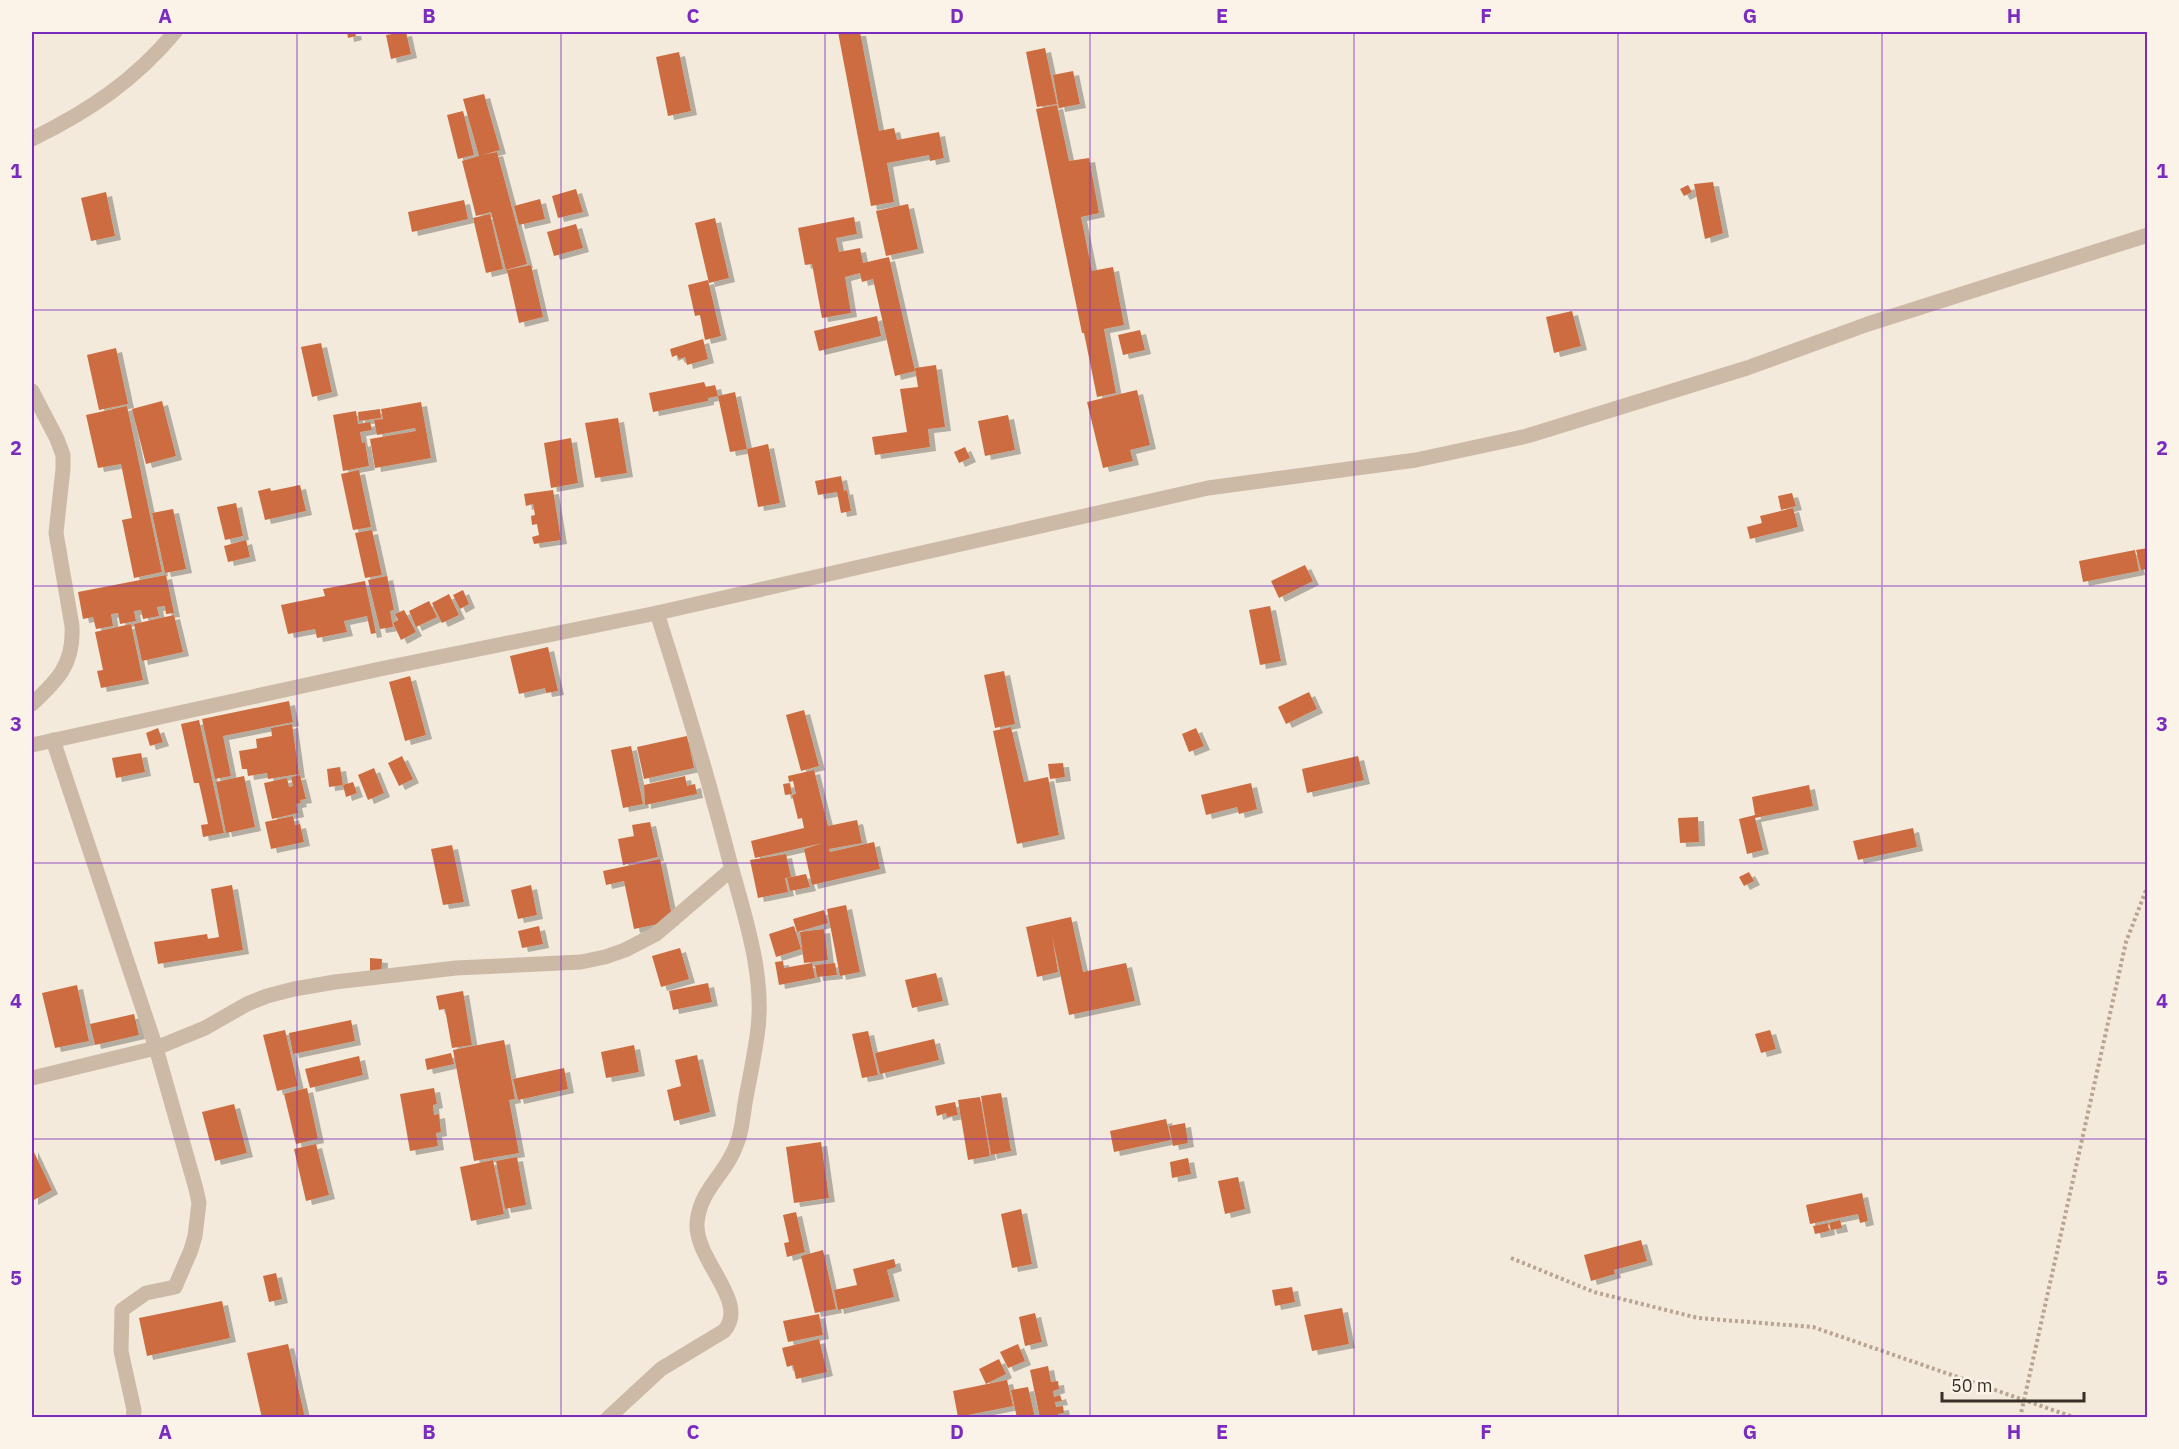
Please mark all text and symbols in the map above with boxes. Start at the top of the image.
text: A [158,2,172,29]
text: B [422,2,436,29]
text: C [686,2,700,29]
text: D [950,2,964,29]
text: E [1216,2,1228,29]
text: F [1480,2,1492,29]
text: G [1743,2,1757,29]
text: H [2007,2,2021,29]
text: 1 [10,157,22,184]
text: 1 [2156,157,2168,184]
text: 2 [10,434,22,461]
text: 2 [2156,434,2168,461]
text: 3 [10,710,22,737]
text: 3 [2156,710,2168,737]
text: 4 [10,987,22,1014]
text: 4 [2156,987,2168,1014]
text: 5 [10,1264,22,1291]
text: 5 [2156,1264,2168,1291]
scale bar [1942,1365,2084,1403]
text: 50 m [1951,1374,1993,1397]
text: A [158,1418,172,1445]
text: B [422,1418,436,1445]
text: C [686,1418,700,1445]
text: D [950,1418,964,1445]
text: E [1216,1418,1228,1445]
text: F [1480,1418,1492,1445]
text: G [1743,1418,1757,1445]
text: H [2007,1418,2021,1445]

